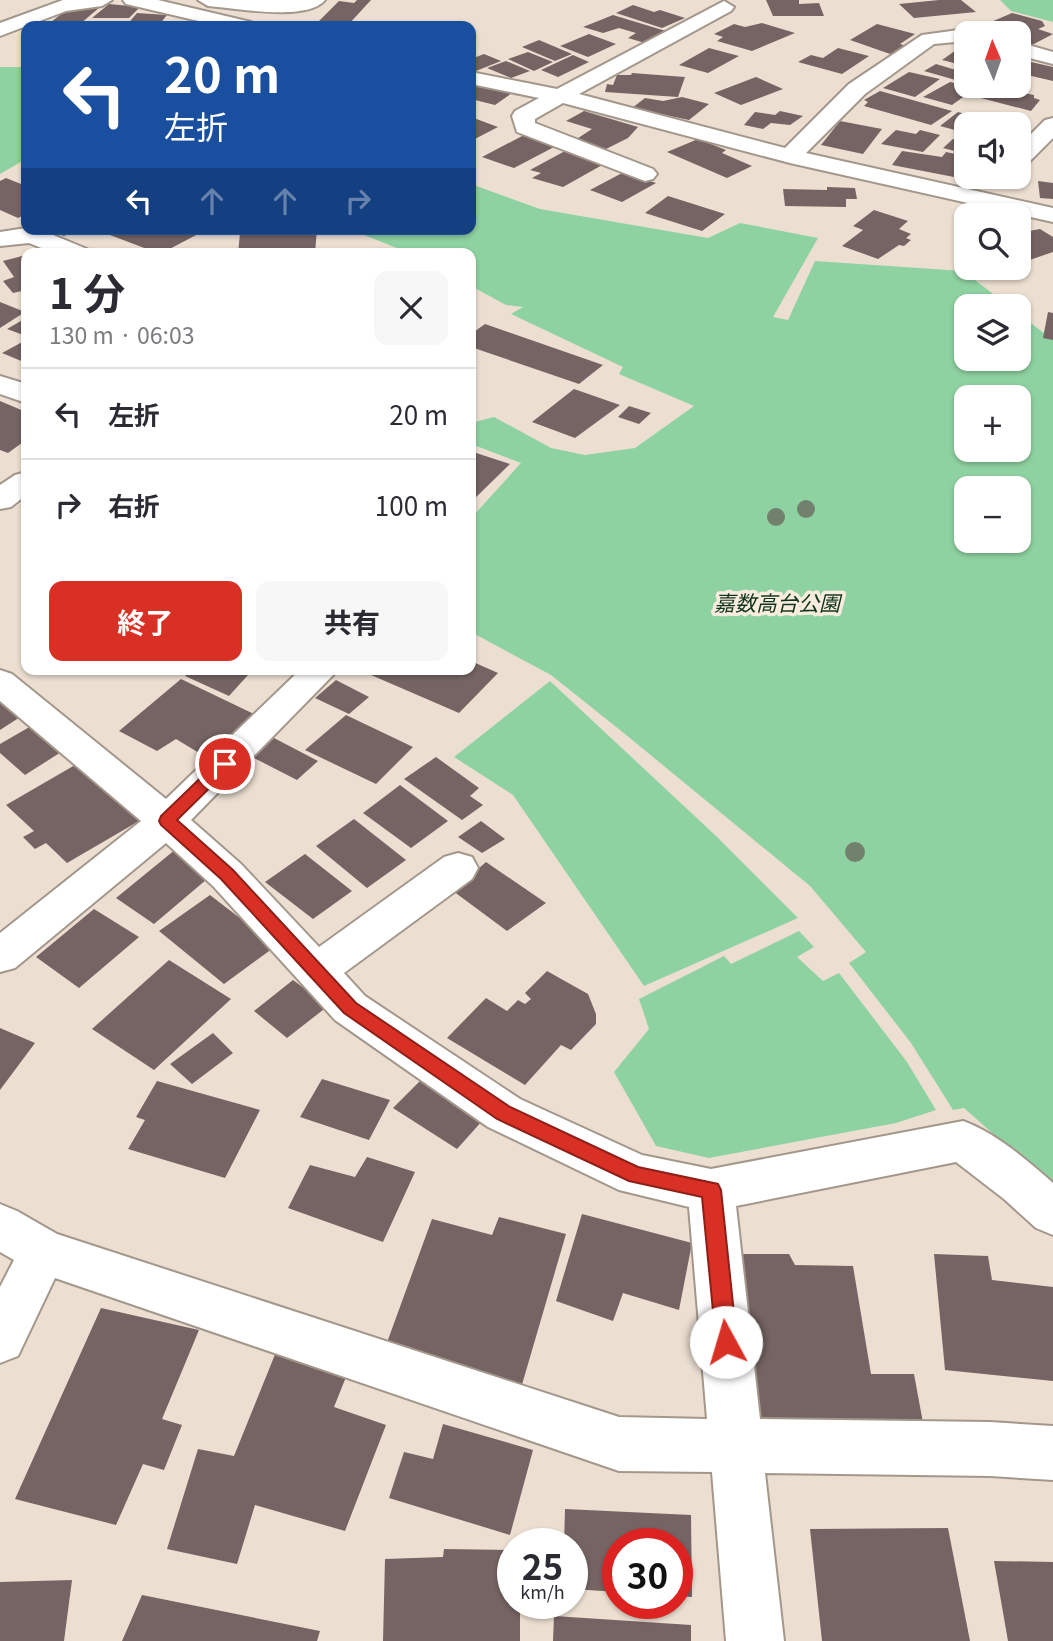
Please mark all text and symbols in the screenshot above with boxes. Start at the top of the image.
north arrow [954,21,1031,98]
map controls [954,21,1031,553]
text: 20 m [164,36,280,107]
icon: left [49,49,140,140]
text: 左折 [164,102,228,148]
button: sound [954,112,1031,189]
icon: left [120,182,158,220]
icon: ahead [193,182,231,220]
icon: ahead [266,182,304,220]
icon: right [339,182,377,220]
button: search [954,203,1031,280]
text: 1 分 [49,260,125,321]
button: close [374,271,448,345]
button: layers [954,294,1031,371]
text: 130 m · 06:03 [49,317,194,351]
button: + [954,385,1031,462]
icon: left [49,395,87,433]
text: 左折 [108,395,160,432]
text: 20 m [389,395,448,432]
button: − [954,476,1031,553]
icon: right [49,486,87,524]
text: 右折 [108,486,160,523]
text: 100 m [375,486,448,523]
button: 終了 [49,581,242,661]
button: 共有 [256,581,448,661]
park label: 嘉数高台公園 [714,587,843,617]
pin [195,734,255,794]
icon: arrive [206,745,244,783]
position arrow [689,1305,763,1379]
speed limit sign: 30 [602,1528,693,1619]
text: 25 [522,1539,563,1590]
text: km/h [520,1578,565,1604]

